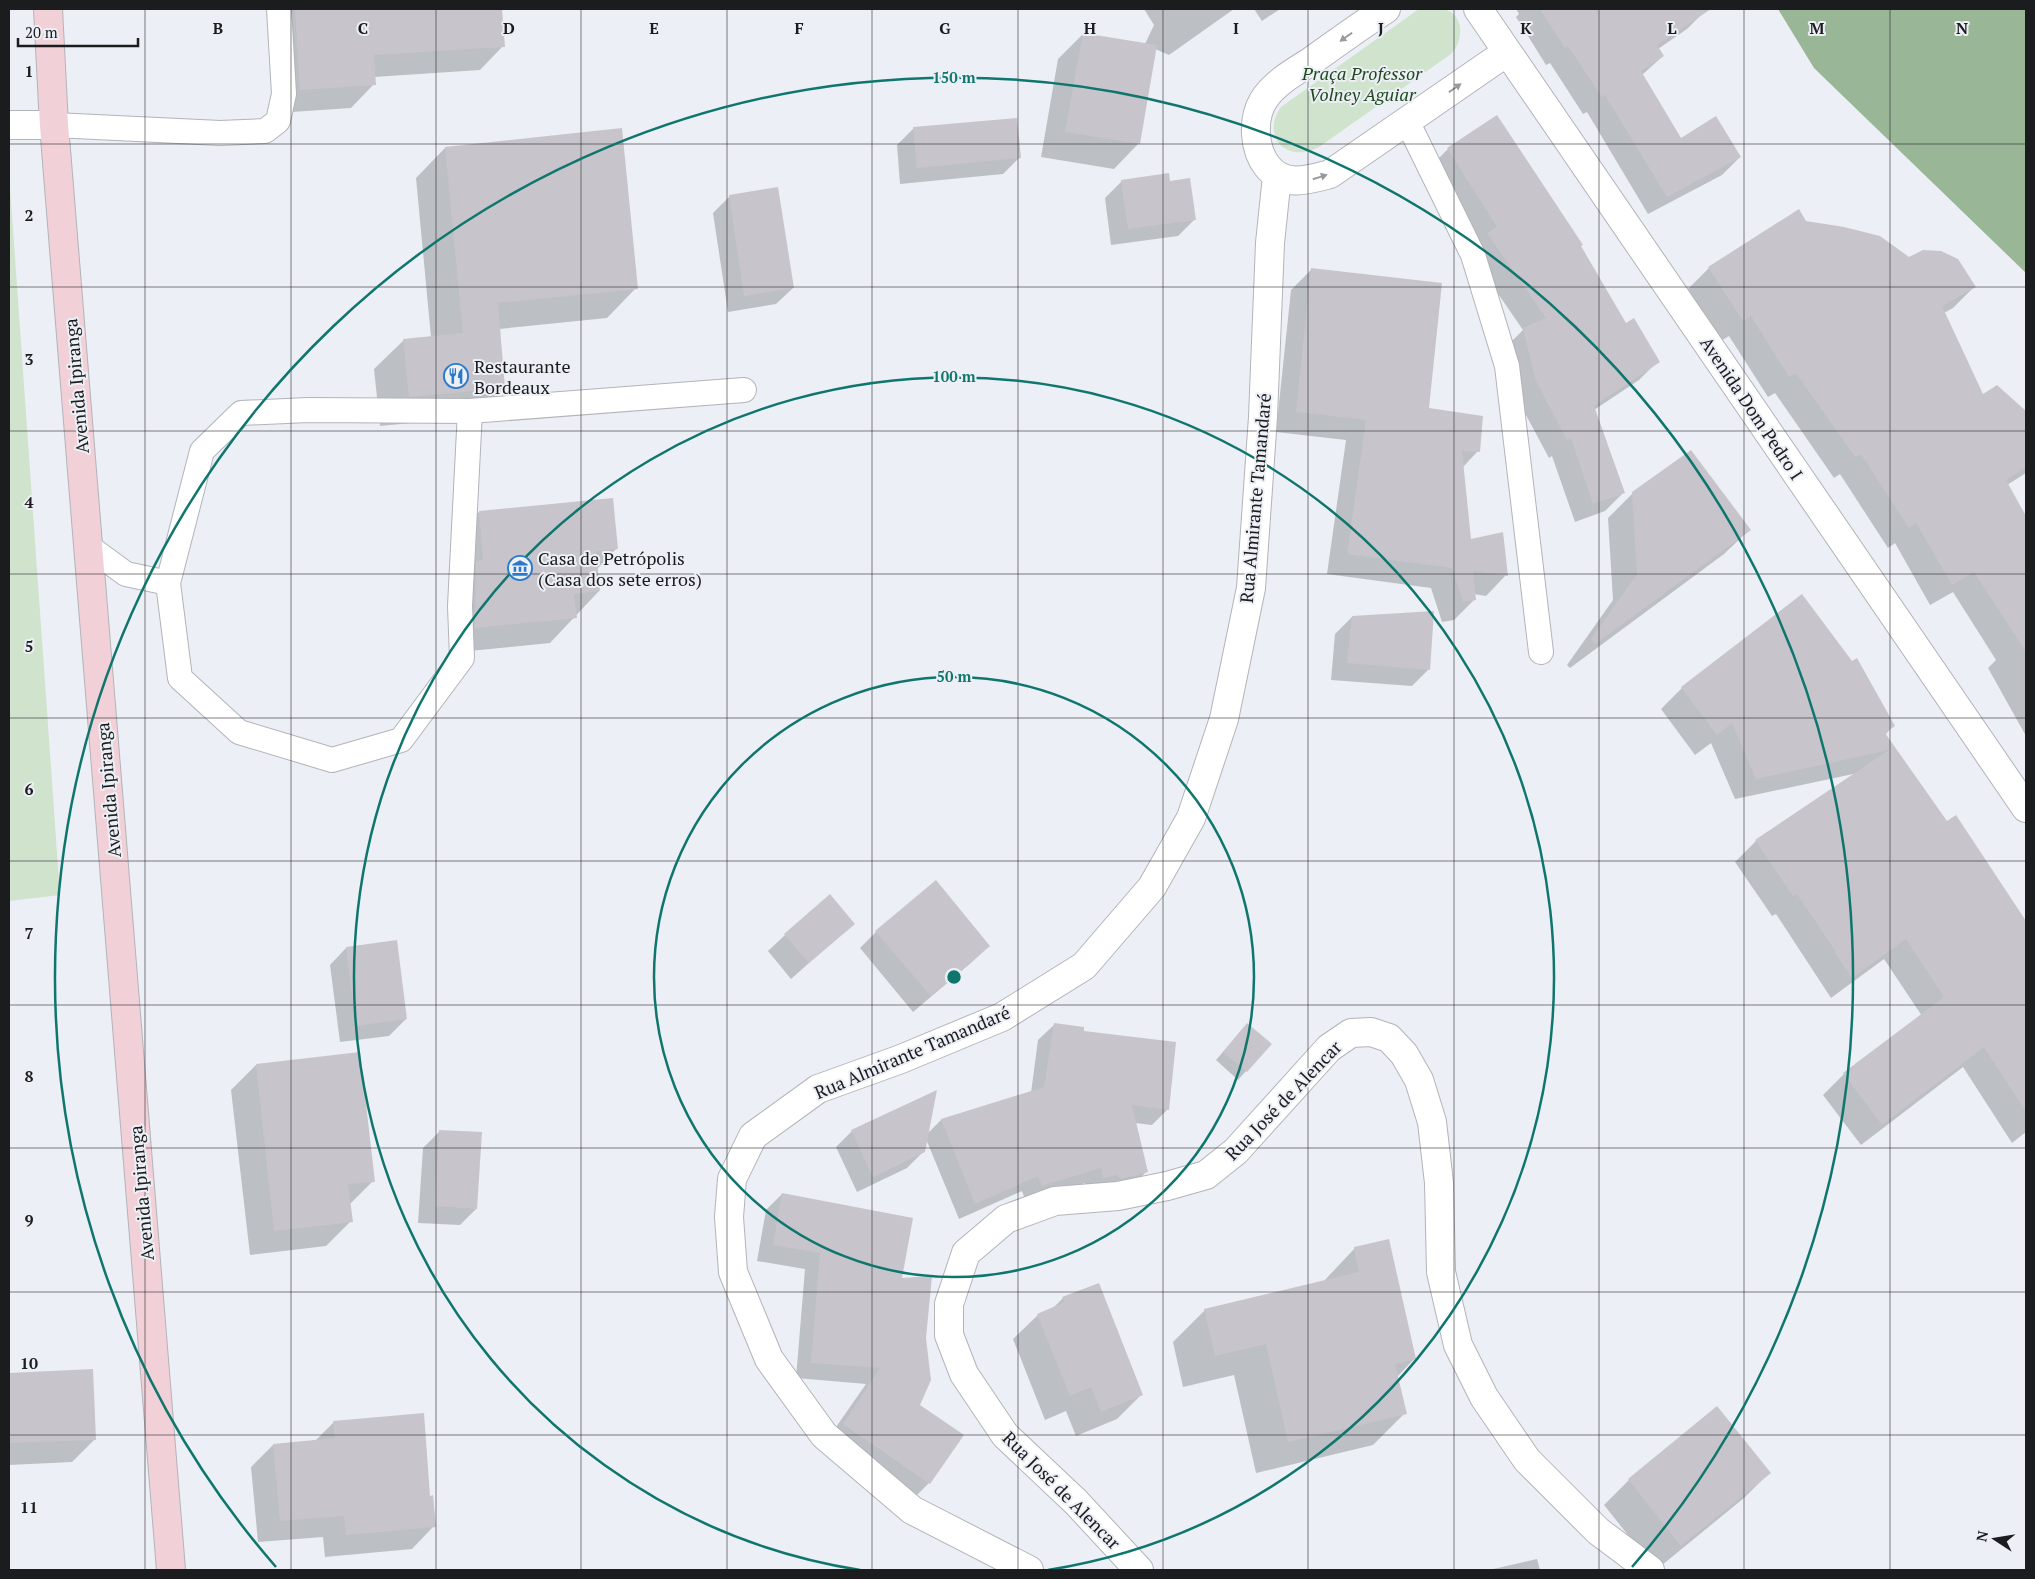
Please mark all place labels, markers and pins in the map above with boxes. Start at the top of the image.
place label: Restaurante Bordeaux [474,354,571,399]
restaurant icon: Restaurante Bordeaux [443,363,469,389]
place label: Casa de Petrópolis (Casa dos sete erros) [538,546,702,591]
museum icon: Casa de Petrópolis (Casa dos sete erros) [507,555,533,581]
centre of rings [945,968,963,986]

